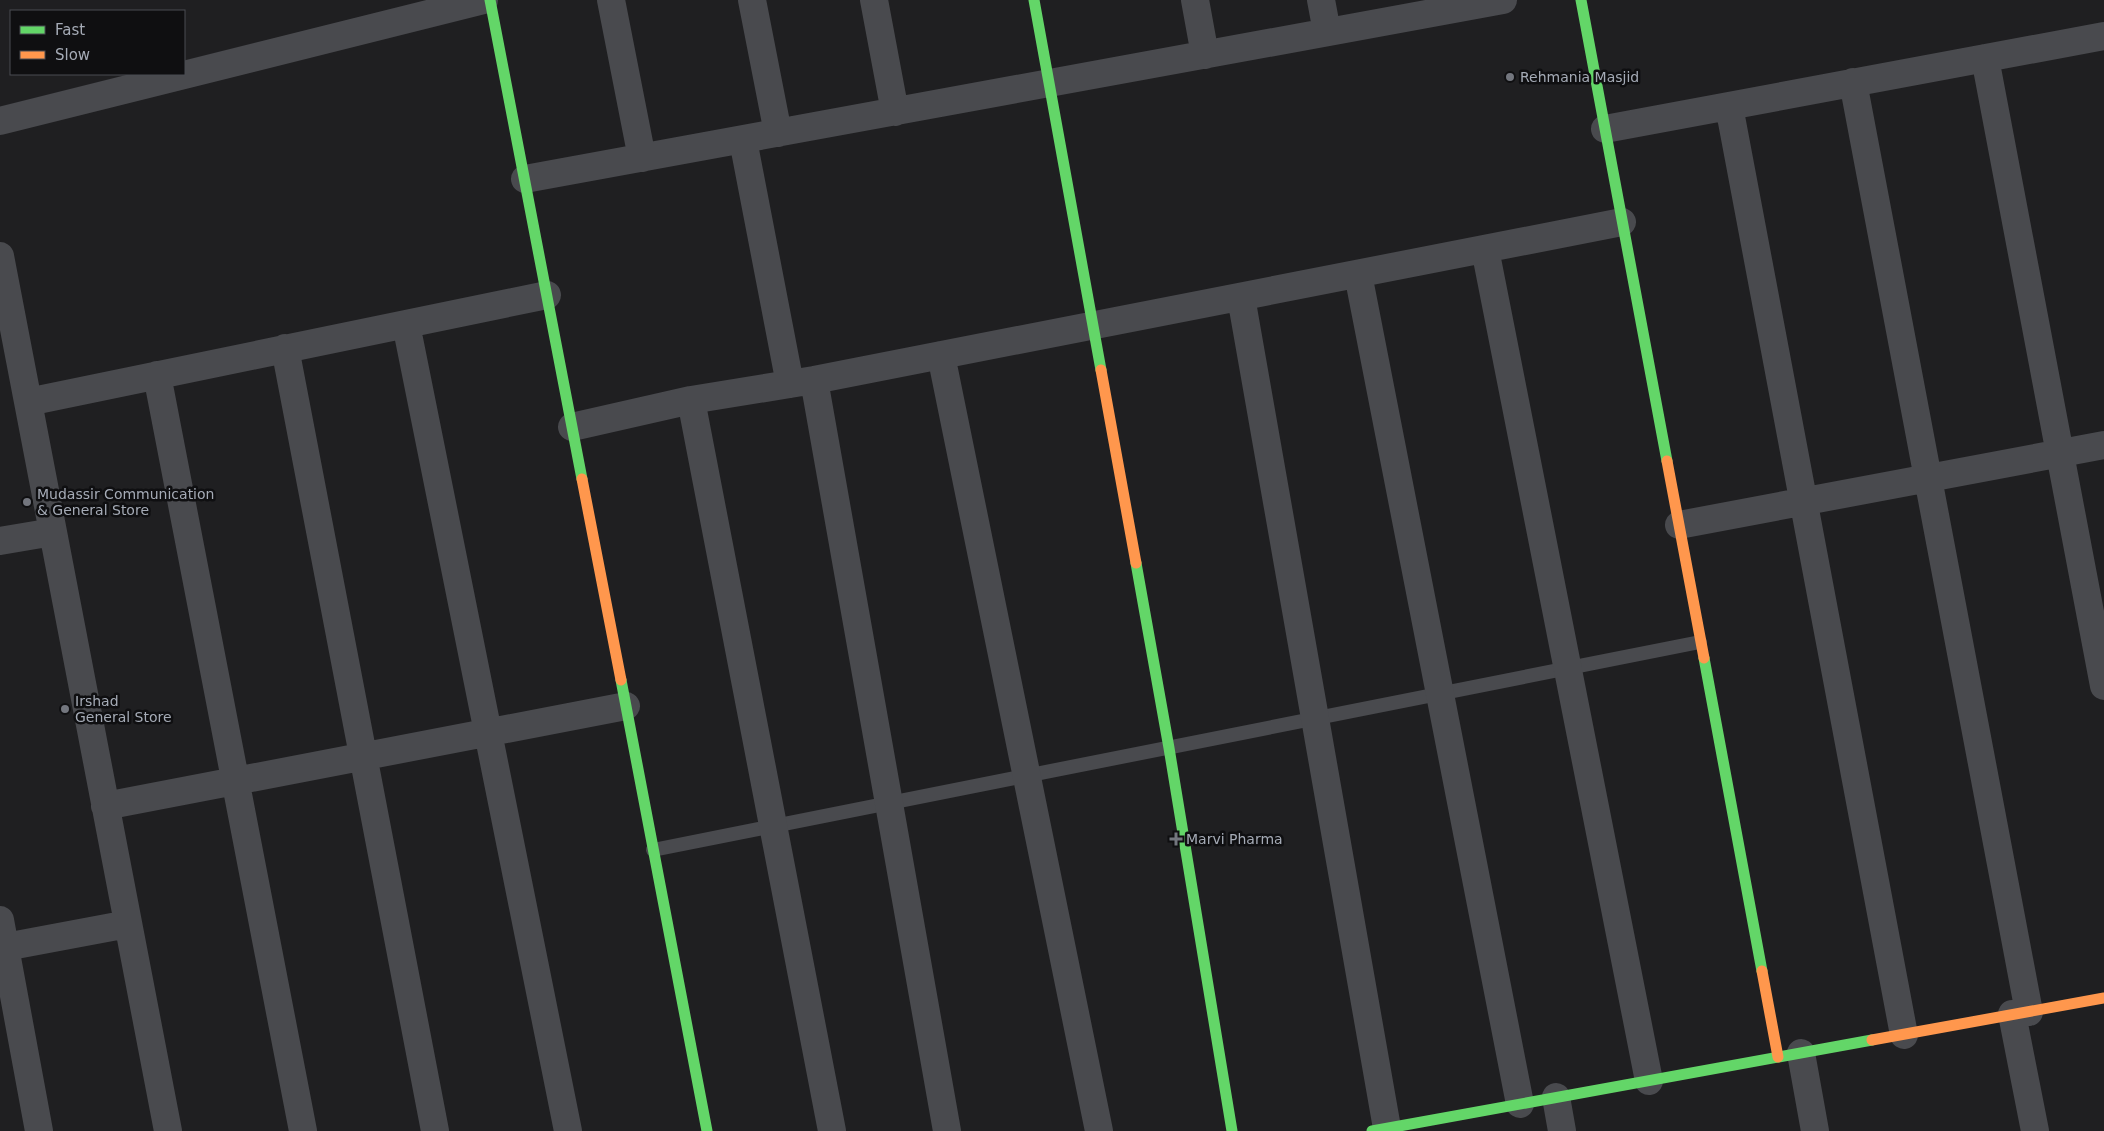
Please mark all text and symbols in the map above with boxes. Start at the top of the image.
legend [10,10,185,75]
text: Fast [55,21,85,39]
text: Slow [55,46,90,64]
place label: Rehmania Masjid [1520,69,1639,85]
marker: Rehmania Masjid [1504,71,1516,83]
place label: Mudassir Communication & General Store [37,486,214,518]
marker: Mudassir Communication & General Store [21,496,33,508]
place label: Irshad General Store [75,693,172,725]
marker: Irshad General Store [59,703,71,715]
place label: Marvi Pharma [1186,831,1283,847]
marker: Marvi Pharma [1170,833,1182,845]

